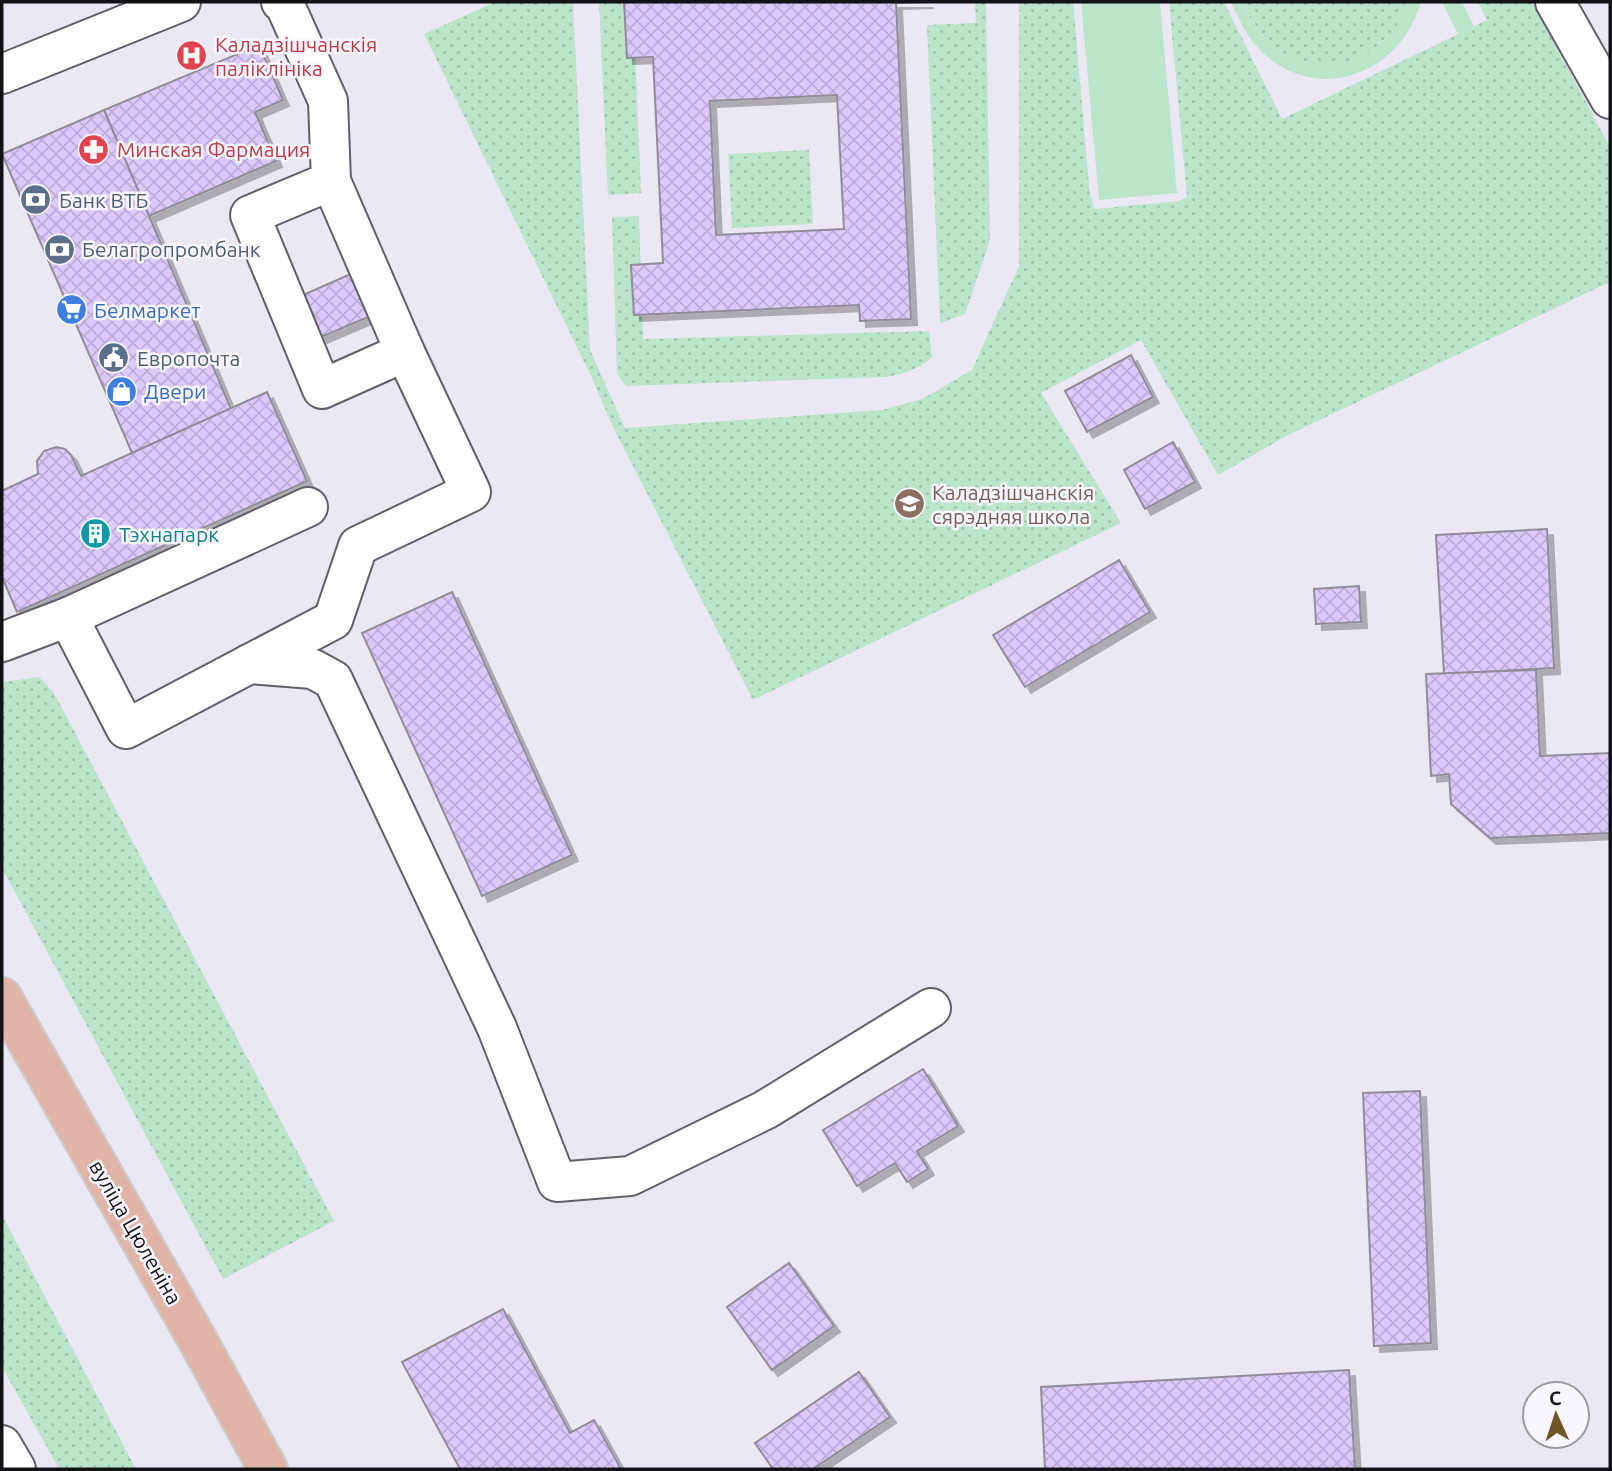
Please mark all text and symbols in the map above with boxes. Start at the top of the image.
place label: Каладзішчанскія паліклініка [215,32,377,80]
hospital icon: Каладзішчанскія паліклініка [175,39,209,73]
pharmacy icon: Минская Фармация [77,132,111,166]
place label: Минская Фармация [117,137,310,161]
bank icon: Банк ВТБ [19,183,53,217]
place label: Банк ВТБ [59,188,149,212]
bank icon: Белагропромбанк [42,232,76,266]
place label: Белагропромбанк [82,237,261,261]
supermarket icon: Белмаркет [54,293,88,327]
place label: Белмаркет [94,298,201,322]
public building icon: Европочта [97,341,131,375]
place label: Европочта [137,346,240,370]
shop icon: Двери [104,374,138,408]
place label: Двери [144,379,207,403]
place label: Каладзішчанскія сярэдняя школа [932,480,1094,528]
school or university icon: Каладзішчанскія сярэдняя школа [892,487,926,521]
building icon: Тэхнапарк [79,517,113,551]
place label: Тэхнапарк [119,522,219,546]
street label: вуліца Цюленіна [85,1156,187,1308]
north arrow [1521,1380,1591,1450]
text: С [1548,1387,1562,1409]

